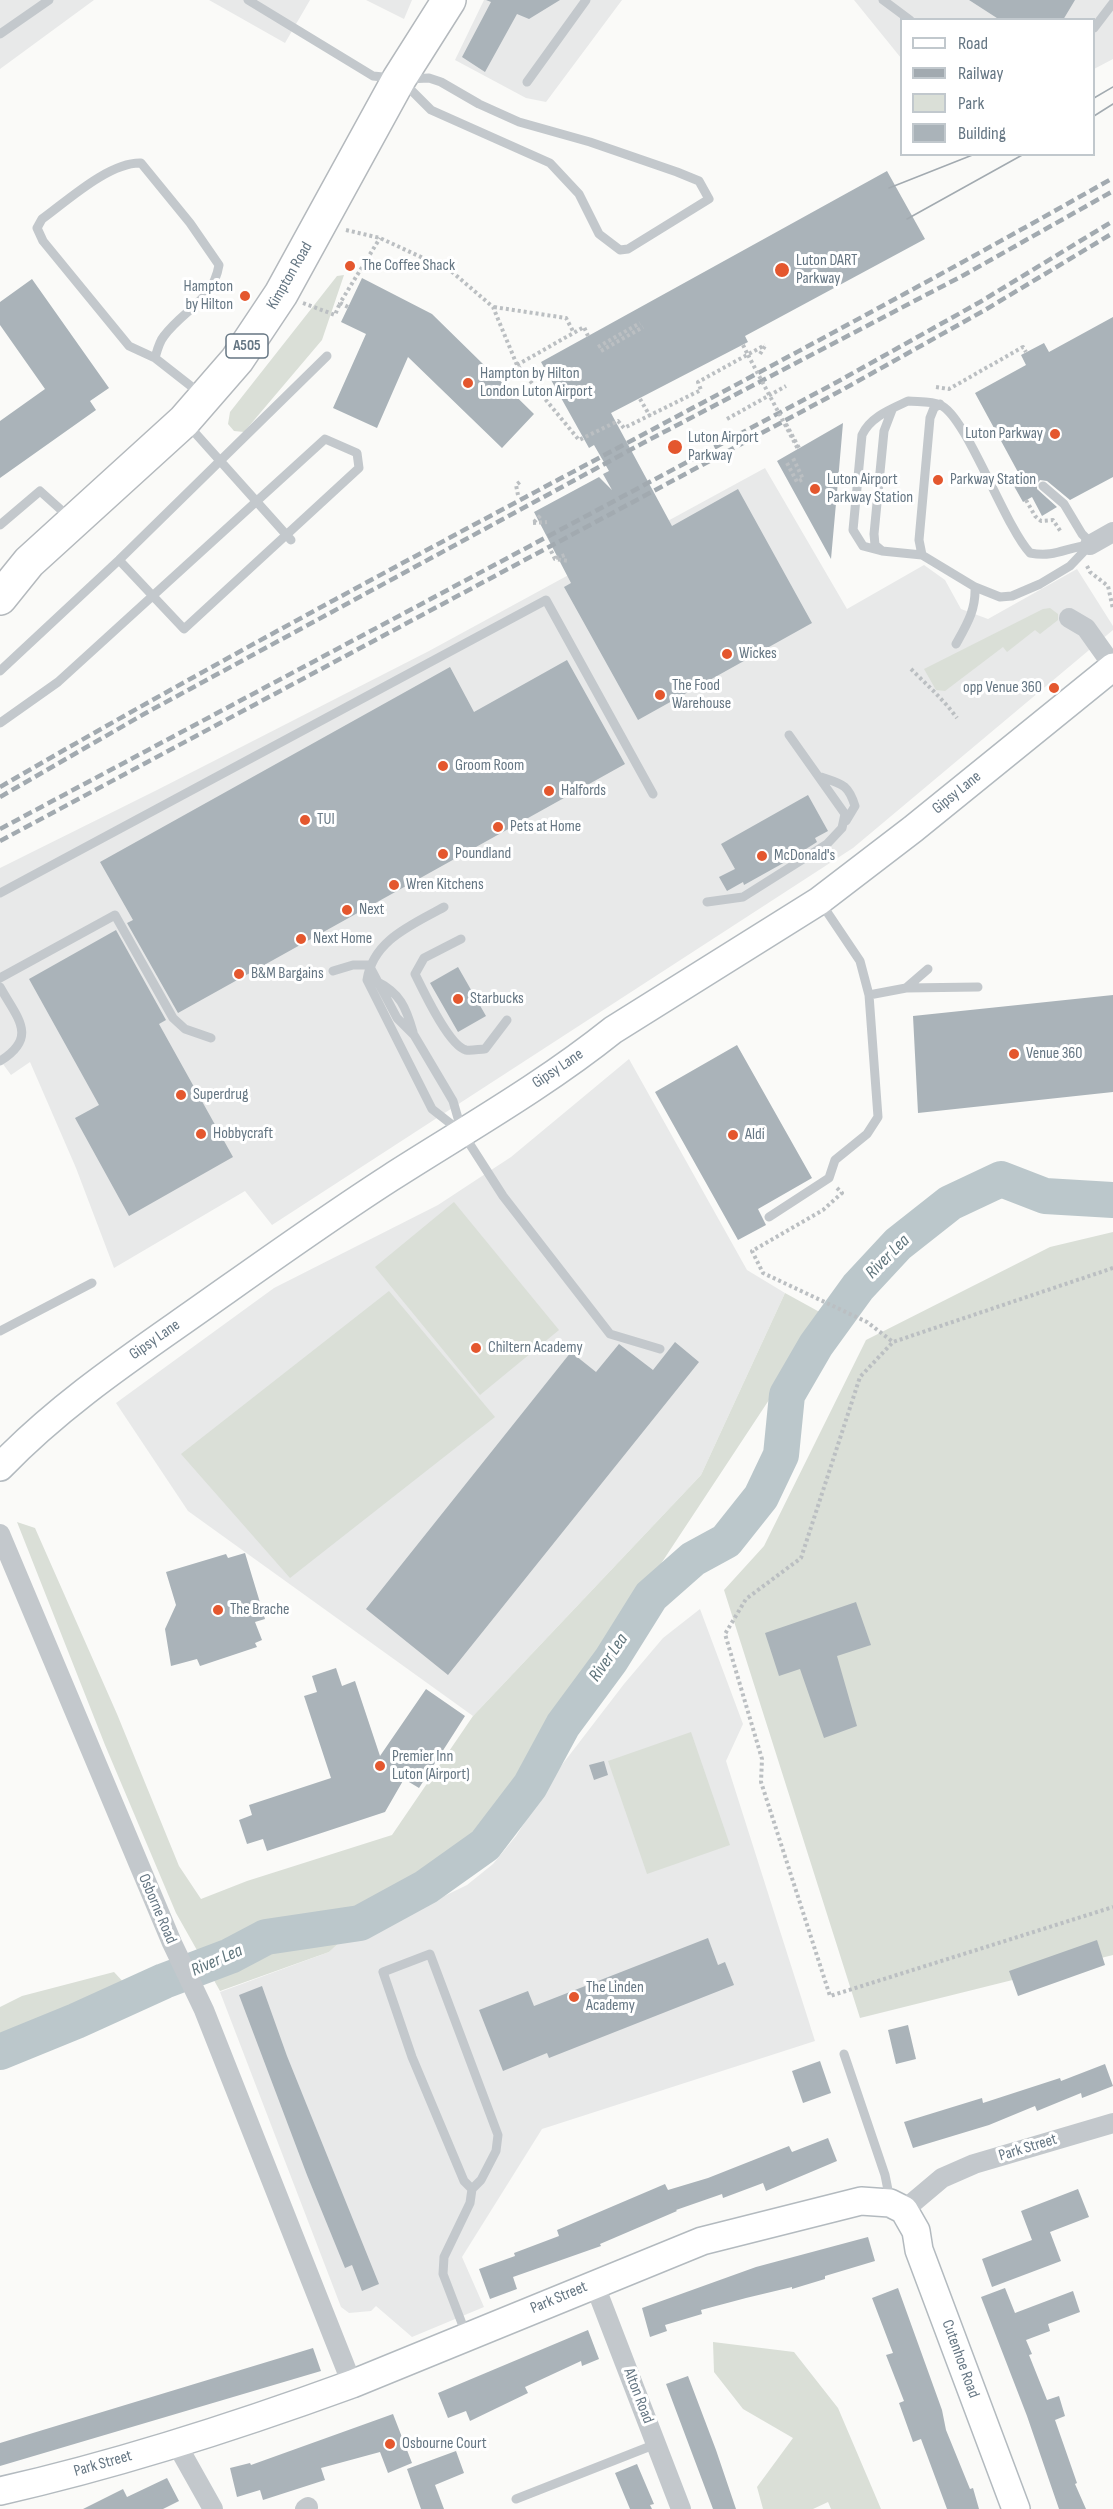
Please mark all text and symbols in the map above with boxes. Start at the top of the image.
legend [900,18,1095,156]
text: Road [958,33,988,54]
text: Railway [958,63,1003,84]
text: Park [958,93,984,114]
text: Building [958,123,1006,144]
street label: Kimpton Road [263,239,317,313]
place label: Luton DART Parkway [796,251,858,289]
place label: The Coffee Shack [362,256,455,276]
marker: The Coffee Shack [343,259,357,273]
marker: Luton DART Parkway [773,261,791,279]
place label: Hampton by Hilton [184,277,233,315]
marker: Hampton by Hilton [238,289,252,303]
road number: A505 [226,334,268,358]
place label: Hampton by Hilton London Luton Airport [480,364,593,402]
marker: Hampton by Hilton London Luton Airport [461,376,475,390]
place label: Luton Parkway [965,424,1043,444]
marker: Luton Parkway [1048,427,1062,441]
place label: Luton Airport Parkway [688,428,759,466]
marker: Luton Airport Parkway [666,438,684,456]
place label: Luton Airport Parkway Station [827,470,913,508]
place label: Parkway Station [950,470,1036,490]
marker: Parkway Station [931,473,945,487]
marker: Luton Airport Parkway Station [808,482,822,496]
place label: Wickes [739,644,777,664]
marker: Wickes [720,647,734,661]
place label: The Food Warehouse [672,676,731,714]
place label: opp Venue 360 [963,678,1042,698]
marker: opp Venue 360 [1047,681,1061,695]
marker: The Food Warehouse [653,688,667,702]
place label: Groom Room [455,756,524,776]
marker: Groom Room [436,759,450,773]
street label: Gipsy Lane [929,767,985,819]
place label: Halfords [561,781,606,801]
marker: Halfords [542,784,556,798]
place label: TUI [317,810,335,830]
marker: TUI [298,813,312,827]
place label: Pets at Home [510,817,581,837]
marker: Pets at Home [491,820,505,834]
place label: Poundland [455,844,511,864]
place label: McDonald's [774,846,835,866]
marker: Poundland [436,847,450,861]
marker: McDonald's [755,849,769,863]
place label: Wren Kitchens [406,875,484,895]
marker: Wren Kitchens [387,878,401,892]
place label: Next [359,900,384,920]
marker: Next [340,903,354,917]
place label: Next Home [313,929,372,949]
marker: Next Home [294,932,308,946]
place label: B&M Bargains [251,964,324,984]
marker: B&M Bargains [232,967,246,981]
place label: Starbucks [470,989,524,1009]
marker: Starbucks [451,992,465,1006]
place label: Venue 360 [1026,1044,1082,1064]
street label: Gipsy Lane [529,1045,587,1093]
marker: Venue 360 [1007,1047,1021,1061]
place label: Superdrug [193,1085,248,1105]
marker: Superdrug [174,1088,188,1102]
place label: Hobbycraft [213,1124,273,1144]
place label: Aldi [745,1125,765,1145]
marker: Hobbycraft [194,1127,208,1141]
marker: Aldi [726,1128,740,1142]
water label: River Lea [861,1230,915,1284]
street label: Gipsy Lane [126,1316,184,1364]
place label: Chiltern Academy [488,1338,583,1358]
marker: Chiltern Academy [469,1341,483,1355]
place label: The Brache [230,1600,289,1620]
marker: The Brache [211,1603,225,1617]
water label: River Lea [585,1630,633,1686]
place label: Premier Inn Luton (Airport) [392,1747,470,1785]
marker: Premier Inn Luton (Airport) [373,1759,387,1773]
street label: Osborne Road [134,1871,180,1947]
water label: River Lea [188,1940,246,1982]
place label: The Linden Academy [586,1978,644,2016]
marker: The Linden Academy [567,1990,581,2004]
street label: Park Street [997,2130,1059,2166]
street label: Park Street [528,2277,590,2319]
street label: Cutenhoe Road [937,2317,983,2401]
street label: Alton Road [619,2366,657,2426]
place label: Osbourne Court [402,2434,487,2454]
marker: Osbourne Court [383,2437,397,2451]
street label: Park Street [72,2447,134,2481]

